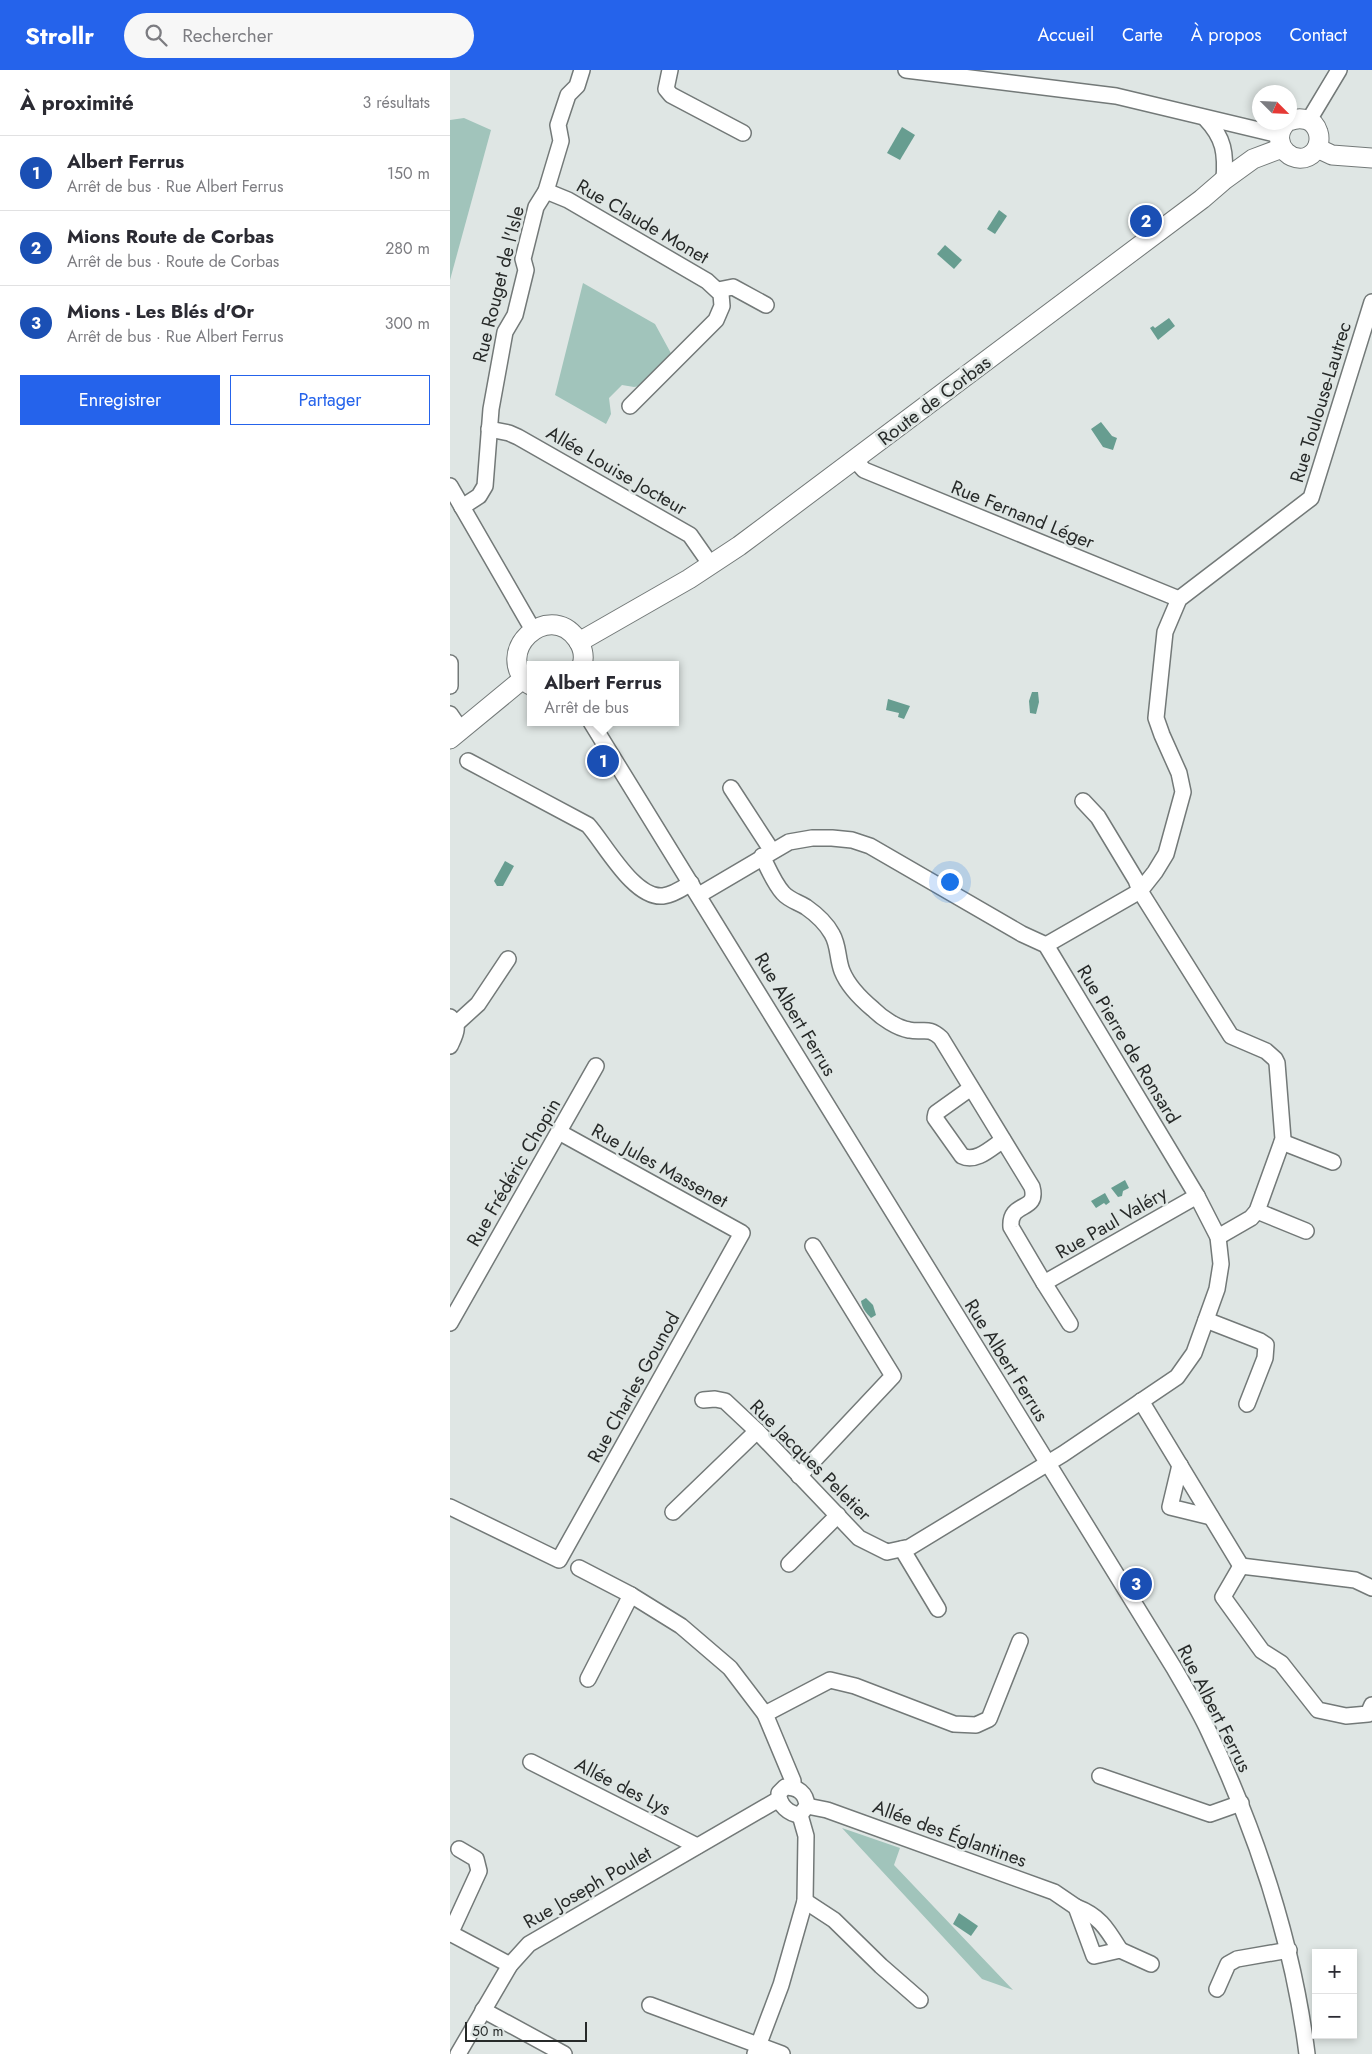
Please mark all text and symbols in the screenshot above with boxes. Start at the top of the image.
search box [124,13,474,58]
text: Strollr [25,18,94,53]
icon: search [142,21,170,49]
text: Rechercher [182,22,273,49]
text: Accueil [1037,22,1094,48]
text: Carte [1122,22,1163,48]
text: À propos [1191,22,1261,48]
text: Contact [1289,22,1347,48]
north arrow [1252,85,1297,130]
text: À proximité [20,88,134,118]
text: 3 résultats [363,91,430,114]
text: Albert Ferrus [67,148,184,175]
text: 1 [32,162,40,185]
text: 150 m [387,162,430,185]
street label: Rue Claude Monet [571,172,714,271]
text: Arrêt de bus · Rue Albert Ferrus [67,175,283,198]
pin: 2 [1130,202,1162,240]
street label: Rue Rouget de l'Isle [466,203,531,365]
text: Mions Route de Corbas [67,223,274,250]
text: 2 [31,237,41,260]
text: 280 m [385,237,430,260]
text: Arrêt de bus · Route de Corbas [67,250,279,273]
text: Mions - Les Blés d'Or [67,298,254,325]
text: 3 [31,312,41,335]
text: 300 m [385,312,430,335]
street label: Rue Toulouse-Lautrec [1283,318,1358,486]
text: Arrêt de bus · Rue Albert Ferrus [67,325,283,348]
street label: Route de Corbas [872,349,997,452]
button: Enregistrer [20,375,220,425]
button: Partager [230,375,430,425]
street label: Allée Louise Jocteur [541,419,692,522]
street label: Rue Fernand Léger [947,473,1099,556]
popup [527,661,679,726]
text: Albert Ferrus [544,669,662,696]
text: Arrêt de bus [544,696,629,719]
pin: 1 [587,742,619,780]
your location [937,869,963,895]
street label: Rue Albert Ferrus [748,947,843,1081]
street label: Rue Pierre de Ronsard [1070,960,1187,1129]
street label: Rue Frédéric Chopin [460,1093,567,1251]
street label: Rue Jules Massenet [587,1117,733,1214]
street label: Rue Paul Valéry [1051,1179,1172,1265]
street label: Rue Albert Ferrus [958,1294,1055,1427]
street label: Rue Charles Gounod [581,1307,686,1467]
street label: Rue Jacques Peletier [744,1393,878,1528]
pin: 3 [1120,1565,1152,1603]
street label: Rue Albert Ferrus [1171,1640,1258,1777]
street label: Allée des Lys [570,1751,676,1822]
street label: Allée des Églantines [869,1793,1031,1874]
street label: Rue Joseph Poulet [518,1840,657,1935]
map controls [1312,1949,1357,2039]
button: + [1312,1949,1357,1994]
button: − [1312,1994,1357,2039]
scale bar [465,2019,588,2042]
text: 50 m [472,2021,503,2041]

